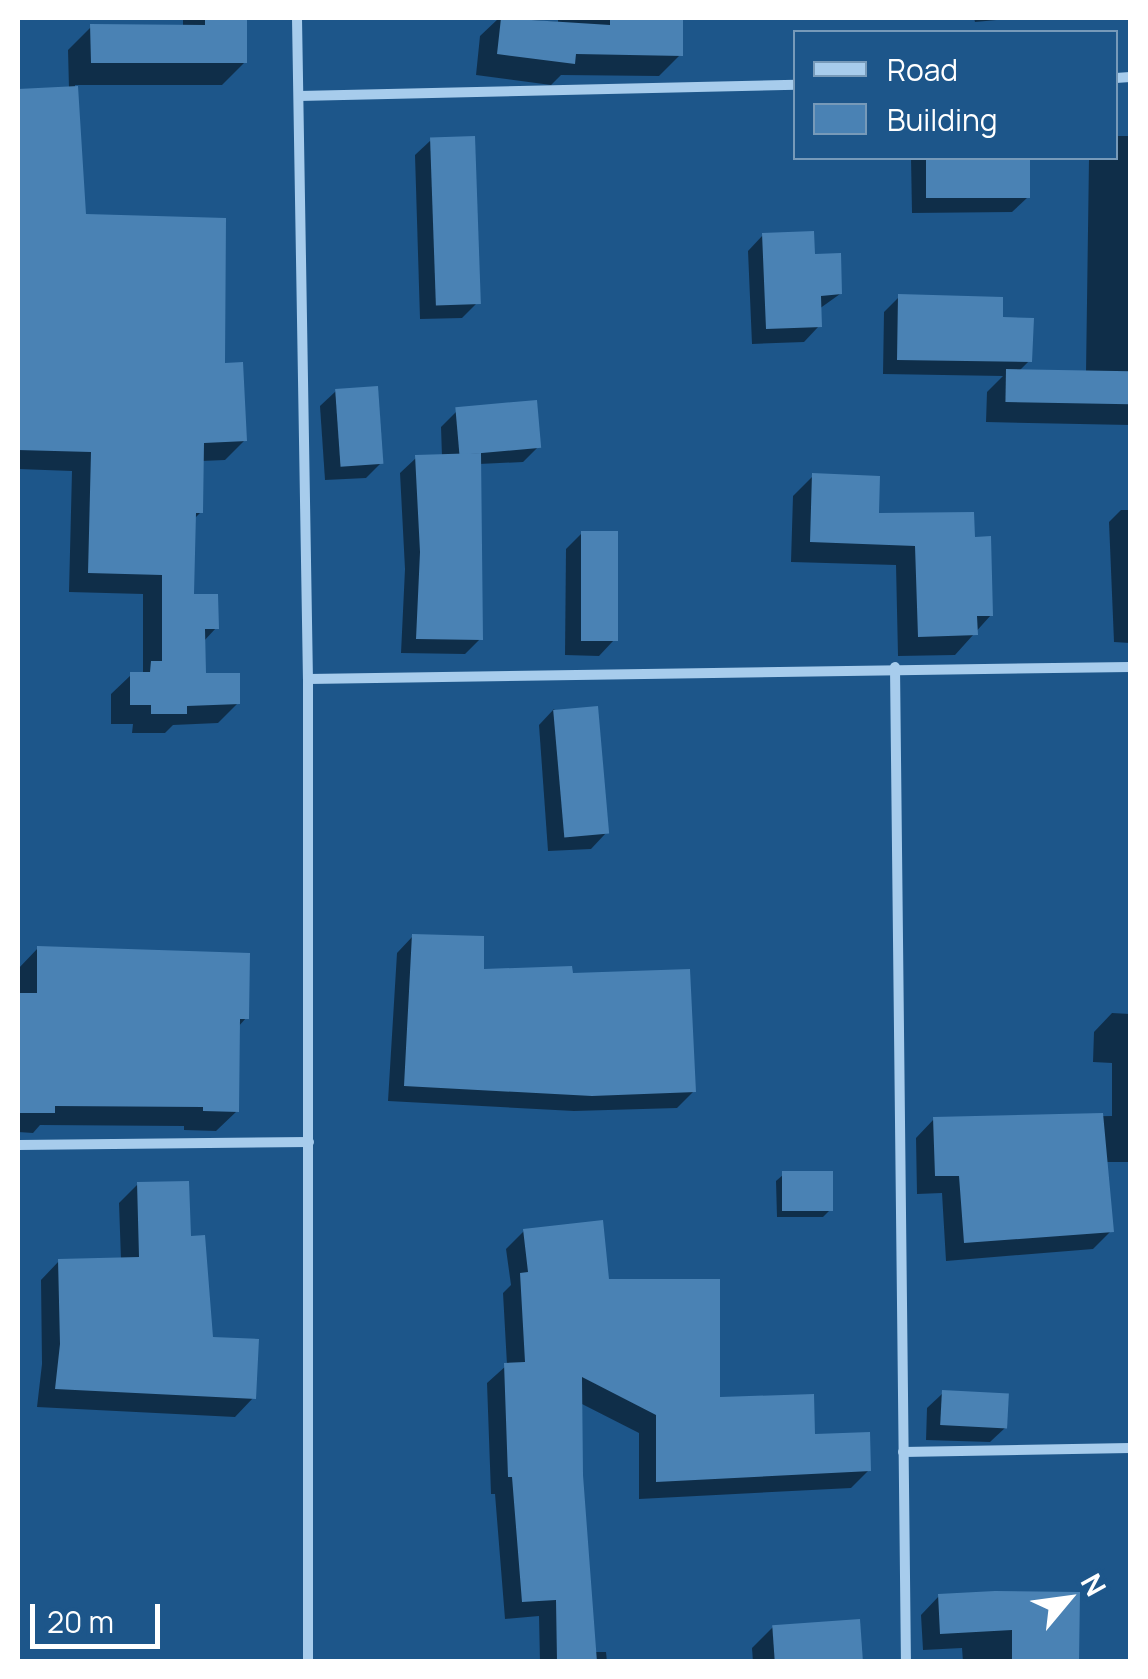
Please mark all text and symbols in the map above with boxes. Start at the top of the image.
legend [793,30,1118,160]
text: Road [887,49,958,90]
text: Building [887,99,998,140]
north arrow [1018,1549,1118,1649]
text: N [1073,1566,1116,1602]
scale bar [35,1584,165,1646]
text: 20 m [47,1601,114,1642]

